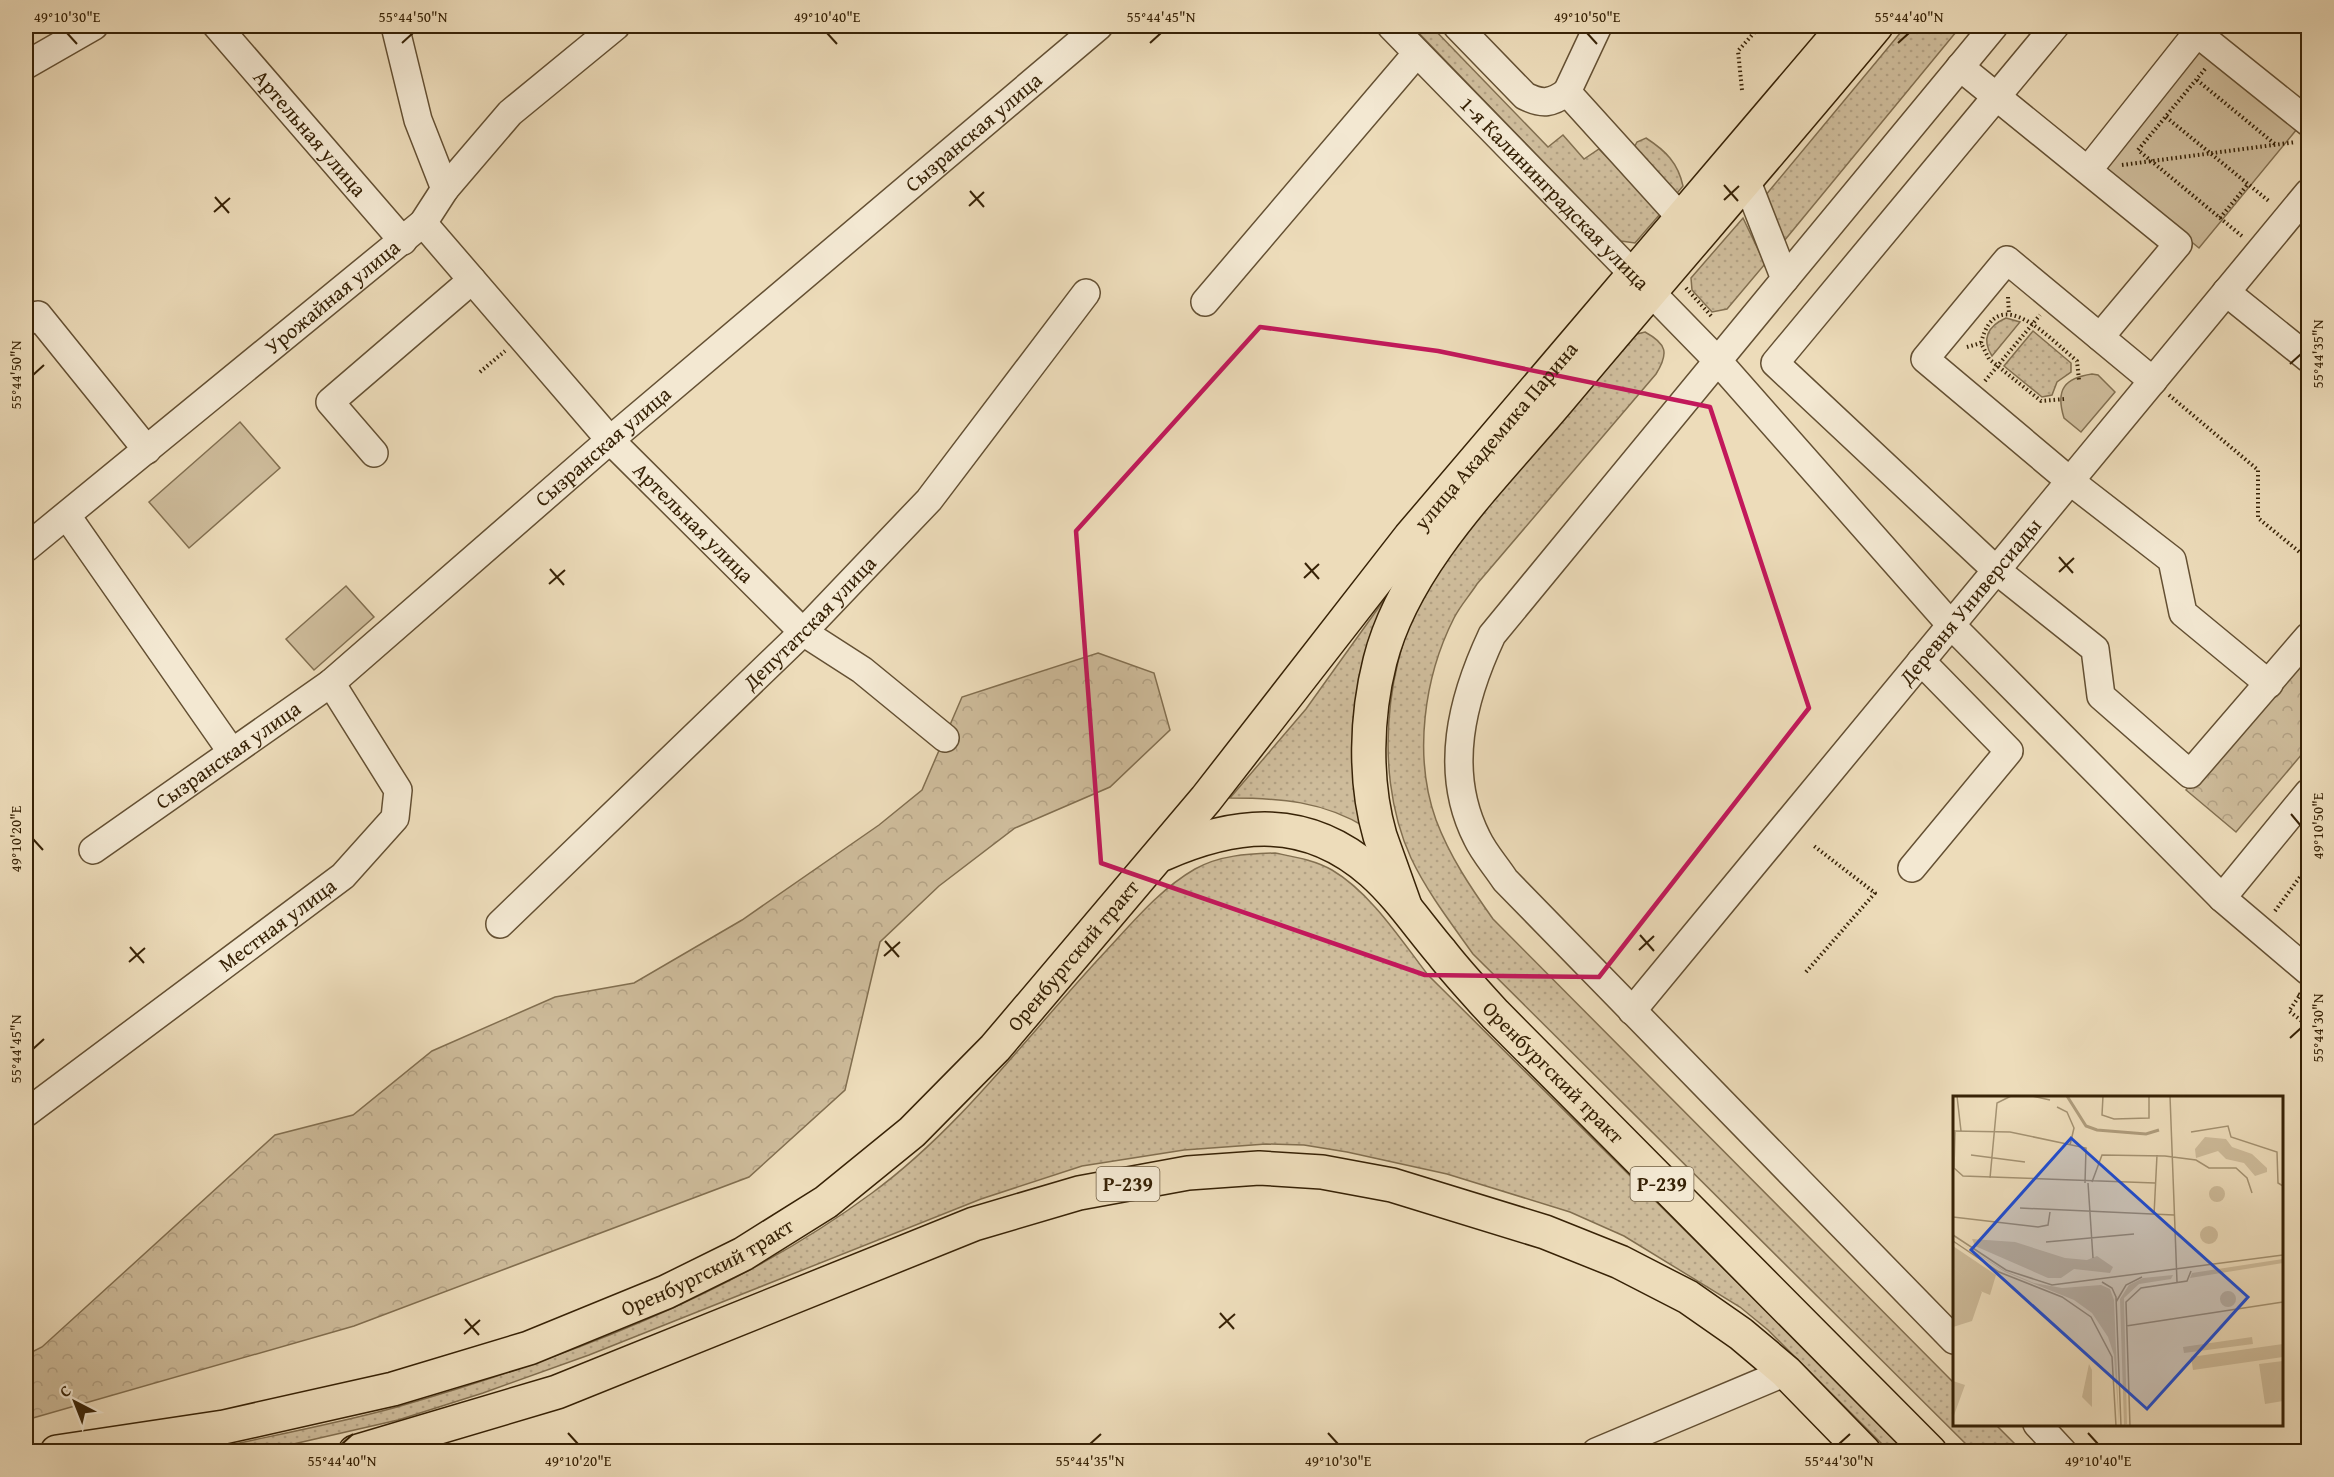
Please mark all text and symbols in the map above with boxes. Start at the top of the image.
text: 49°10'30"E [34,6,101,27]
text: 55°44'50"N [379,6,448,27]
text: 49°10'40"E [794,6,861,27]
text: 55°44'45"N [1127,6,1196,27]
text: 49°10'50"E [1554,6,1621,27]
text: 55°44'40"N [1875,6,1944,27]
street label: Артельная улица [246,63,374,204]
street label: Сызранская улица [898,65,1048,199]
street label: 1-я Калининградская улица [1453,89,1657,297]
street label: Урожайная улица [258,232,407,362]
text: 55°44'35"N [2307,319,2328,388]
street label: улица Академика Парина [1406,335,1585,538]
text: 55°44'50"N [5,340,26,409]
street label: Сызранская улица [528,379,678,514]
street label: Артельная улица [626,455,761,590]
street label: Деревня Универсиады [1891,511,2049,693]
street label: Депутатская улица [735,548,883,698]
street label: Сызранская улица [149,693,307,817]
text: 49°10'50"E [2307,792,2328,859]
text: 49°10'20"E [5,805,26,872]
street label: Местная улица [212,870,343,979]
street label: Оренбургский тракт [1000,873,1146,1038]
text: 55°44'30"N [2307,993,2328,1062]
street label: Оренбургский тракт [1475,994,1631,1151]
text: 55°44'45"N [5,1014,26,1083]
inset map [1953,1096,2283,1426]
road number: Р-239 [1096,1167,1160,1201]
road number: Р-239 [1630,1167,1694,1201]
street label: Оренбургский тракт [616,1210,799,1324]
north arrow [45,1372,105,1432]
text: С [54,1379,76,1403]
text: 55°44'40"N [308,1450,377,1471]
text: 49°10'20"E [545,1450,612,1471]
text: 55°44'35"N [1056,1450,1125,1471]
text: 49°10'30"E [1305,1450,1372,1471]
text: 55°44'30"N [1805,1450,1874,1471]
text: 49°10'40"E [2065,1450,2132,1471]

